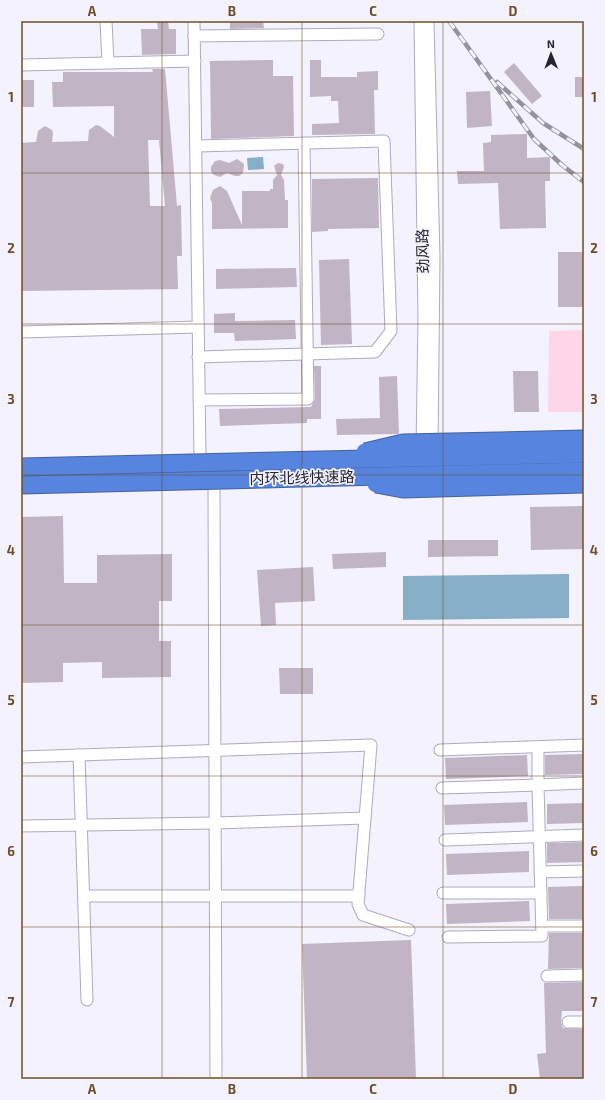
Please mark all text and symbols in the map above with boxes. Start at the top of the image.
text: A [88,3,97,19]
text: B [228,3,236,19]
text: C [369,3,377,19]
text: D [509,3,518,19]
north arrow [531,34,571,74]
text: N [547,37,555,50]
text: 1 [8,89,14,105]
text: 1 [591,89,597,105]
street label: 劲风路 [413,228,431,274]
text: 2 [7,240,15,256]
text: 2 [590,240,598,256]
text: 3 [7,391,15,407]
text: 3 [590,391,598,407]
street label: 内环北线快速路 [249,467,355,487]
text: 4 [7,542,15,558]
text: 4 [590,542,598,558]
text: 5 [7,692,15,708]
text: 5 [590,692,598,708]
text: 6 [7,843,15,859]
text: 6 [590,843,598,859]
text: 7 [8,994,15,1010]
text: 7 [591,994,598,1010]
text: A [88,1081,97,1097]
text: B [228,1081,236,1097]
text: C [369,1081,377,1097]
text: D [509,1081,518,1097]

